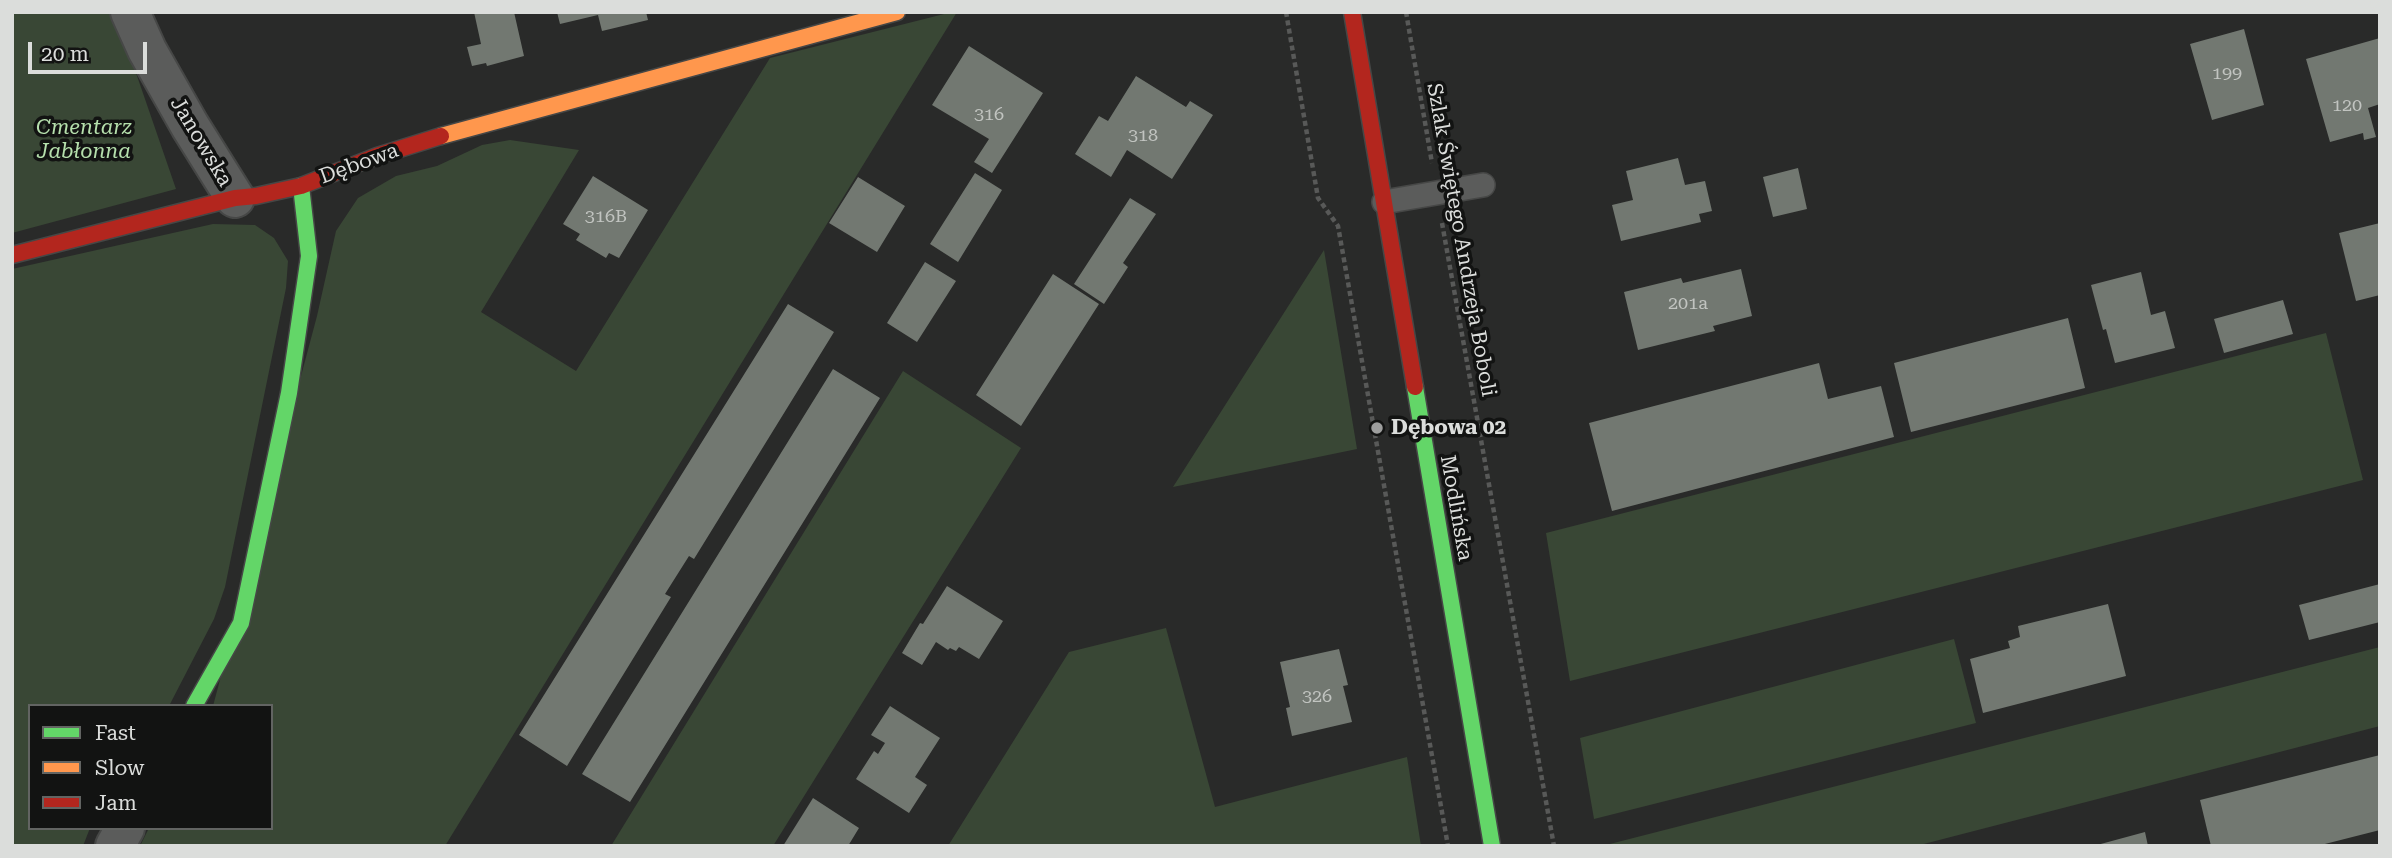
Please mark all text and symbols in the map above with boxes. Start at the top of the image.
scale bar [32,28,150,72]
text: 20 m [41,42,89,66]
house number: 199 [2212,63,2242,85]
street label: Szlak Świętego Andrzeja Boboli [1421,81,1501,399]
street label: Janowska [164,93,238,191]
house number: 120 [2332,95,2362,117]
house number: 316 [974,104,1004,126]
park label: Cmentarz Jabłonna [36,115,132,165]
house number: 318 [1128,125,1158,147]
street label: Dębowa [316,138,402,190]
house number: 316B [585,206,627,228]
house number: 201a [1668,293,1708,315]
place label: Dębowa 02 [1391,415,1506,441]
marker: Dębowa 02 [1369,420,1385,436]
street label: Modlińska [1434,453,1478,563]
house number: 326 [1302,686,1332,708]
legend [28,704,273,830]
text: Fast [95,721,136,745]
text: Slow [95,756,144,780]
text: Jam [95,791,137,815]

